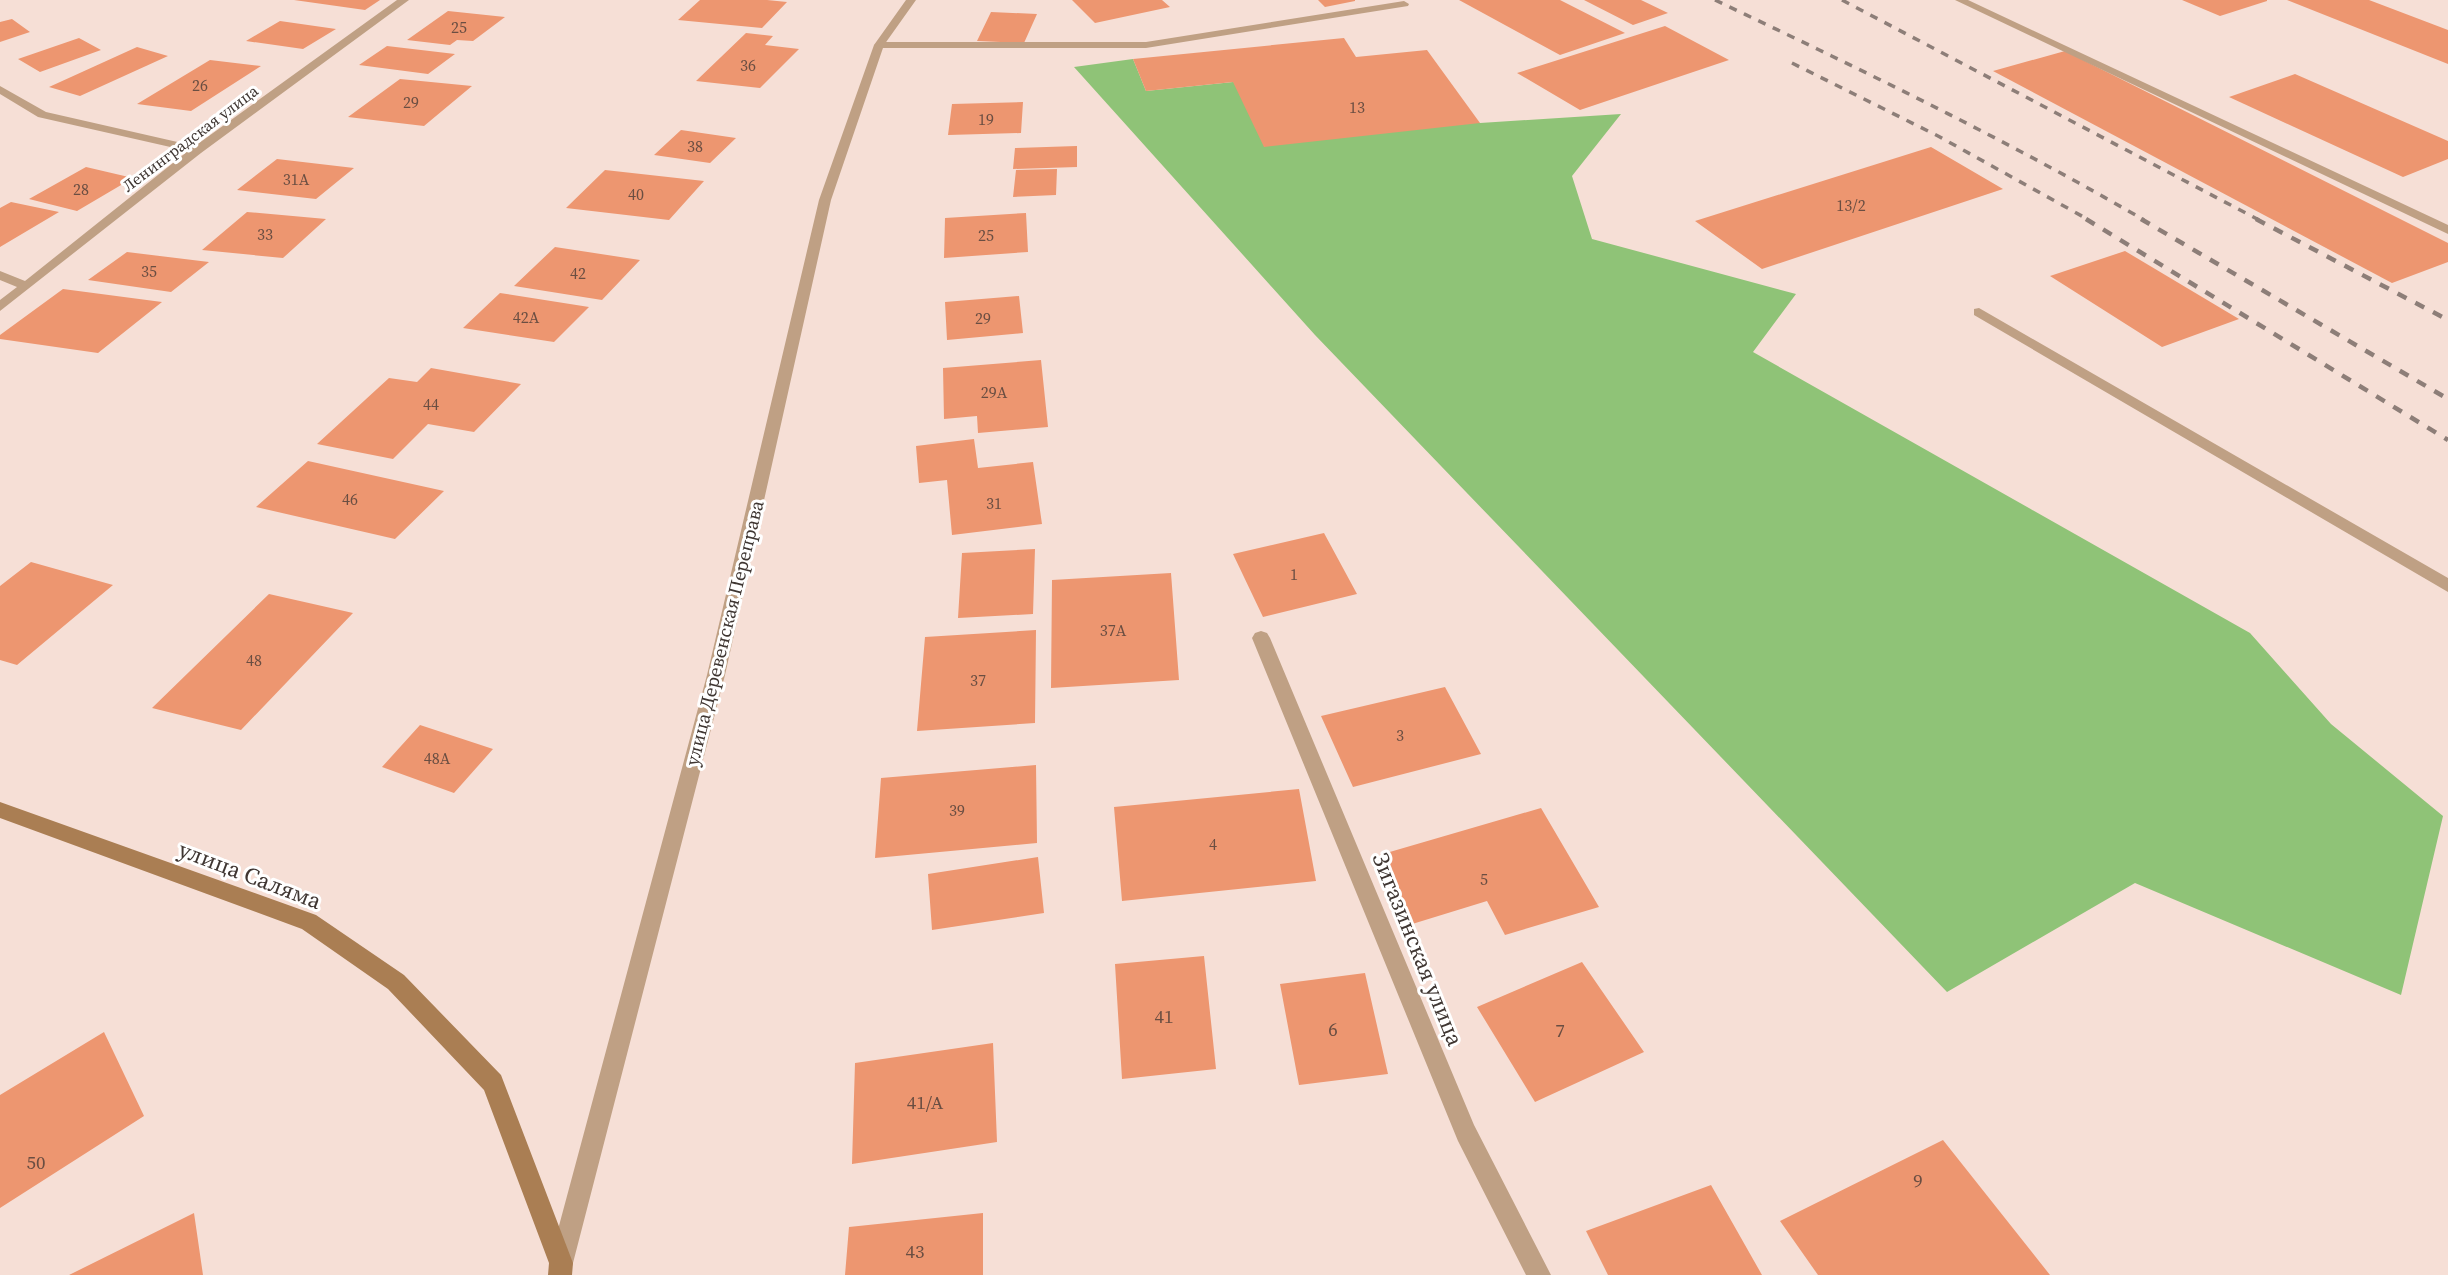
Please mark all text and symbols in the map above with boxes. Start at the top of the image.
house number: 25 [451,16,467,38]
house number: 36 [740,54,756,76]
house number: 26 [192,74,208,96]
street label: Ленинградская улица [117,79,263,196]
house number: 29 [403,91,419,113]
house number: 13 [1349,96,1365,118]
house number: 19 [978,108,994,130]
house number: 38 [687,135,703,157]
house number: 31А [283,168,310,190]
house number: 28 [73,178,89,200]
house number: 40 [628,183,644,205]
house number: 13/2 [1836,194,1866,216]
house number: 33 [257,223,273,245]
house number: 25 [978,224,994,246]
house number: 35 [141,260,157,282]
house number: 42 [570,262,586,284]
house number: 42А [513,306,540,328]
house number: 29 [975,307,991,329]
house number: 29А [981,381,1008,403]
house number: 44 [423,393,439,415]
house number: 46 [342,488,358,510]
house number: 31 [986,492,1002,514]
street label: улица Деревенская Переправа [678,497,770,768]
house number: 1 [1290,563,1298,585]
house number: 37А [1100,619,1127,641]
house number: 48 [246,649,262,671]
house number: 37 [970,669,986,691]
house number: 3 [1396,724,1404,746]
house number: 48А [424,747,451,769]
house number: 39 [949,799,965,821]
street label: улица Саляма [174,833,326,917]
house number: 4 [1209,833,1217,855]
street label: Зигазинская улица [1365,847,1472,1051]
house number: 5 [1480,868,1488,890]
house number: 41 [1154,1003,1174,1029]
house number: 6 [1328,1016,1338,1042]
house number: 7 [1555,1017,1565,1043]
house number: 41/А [907,1089,944,1115]
house number: 50 [26,1149,46,1175]
house number: 9 [1913,1167,1923,1193]
house number: 43 [905,1238,925,1264]

